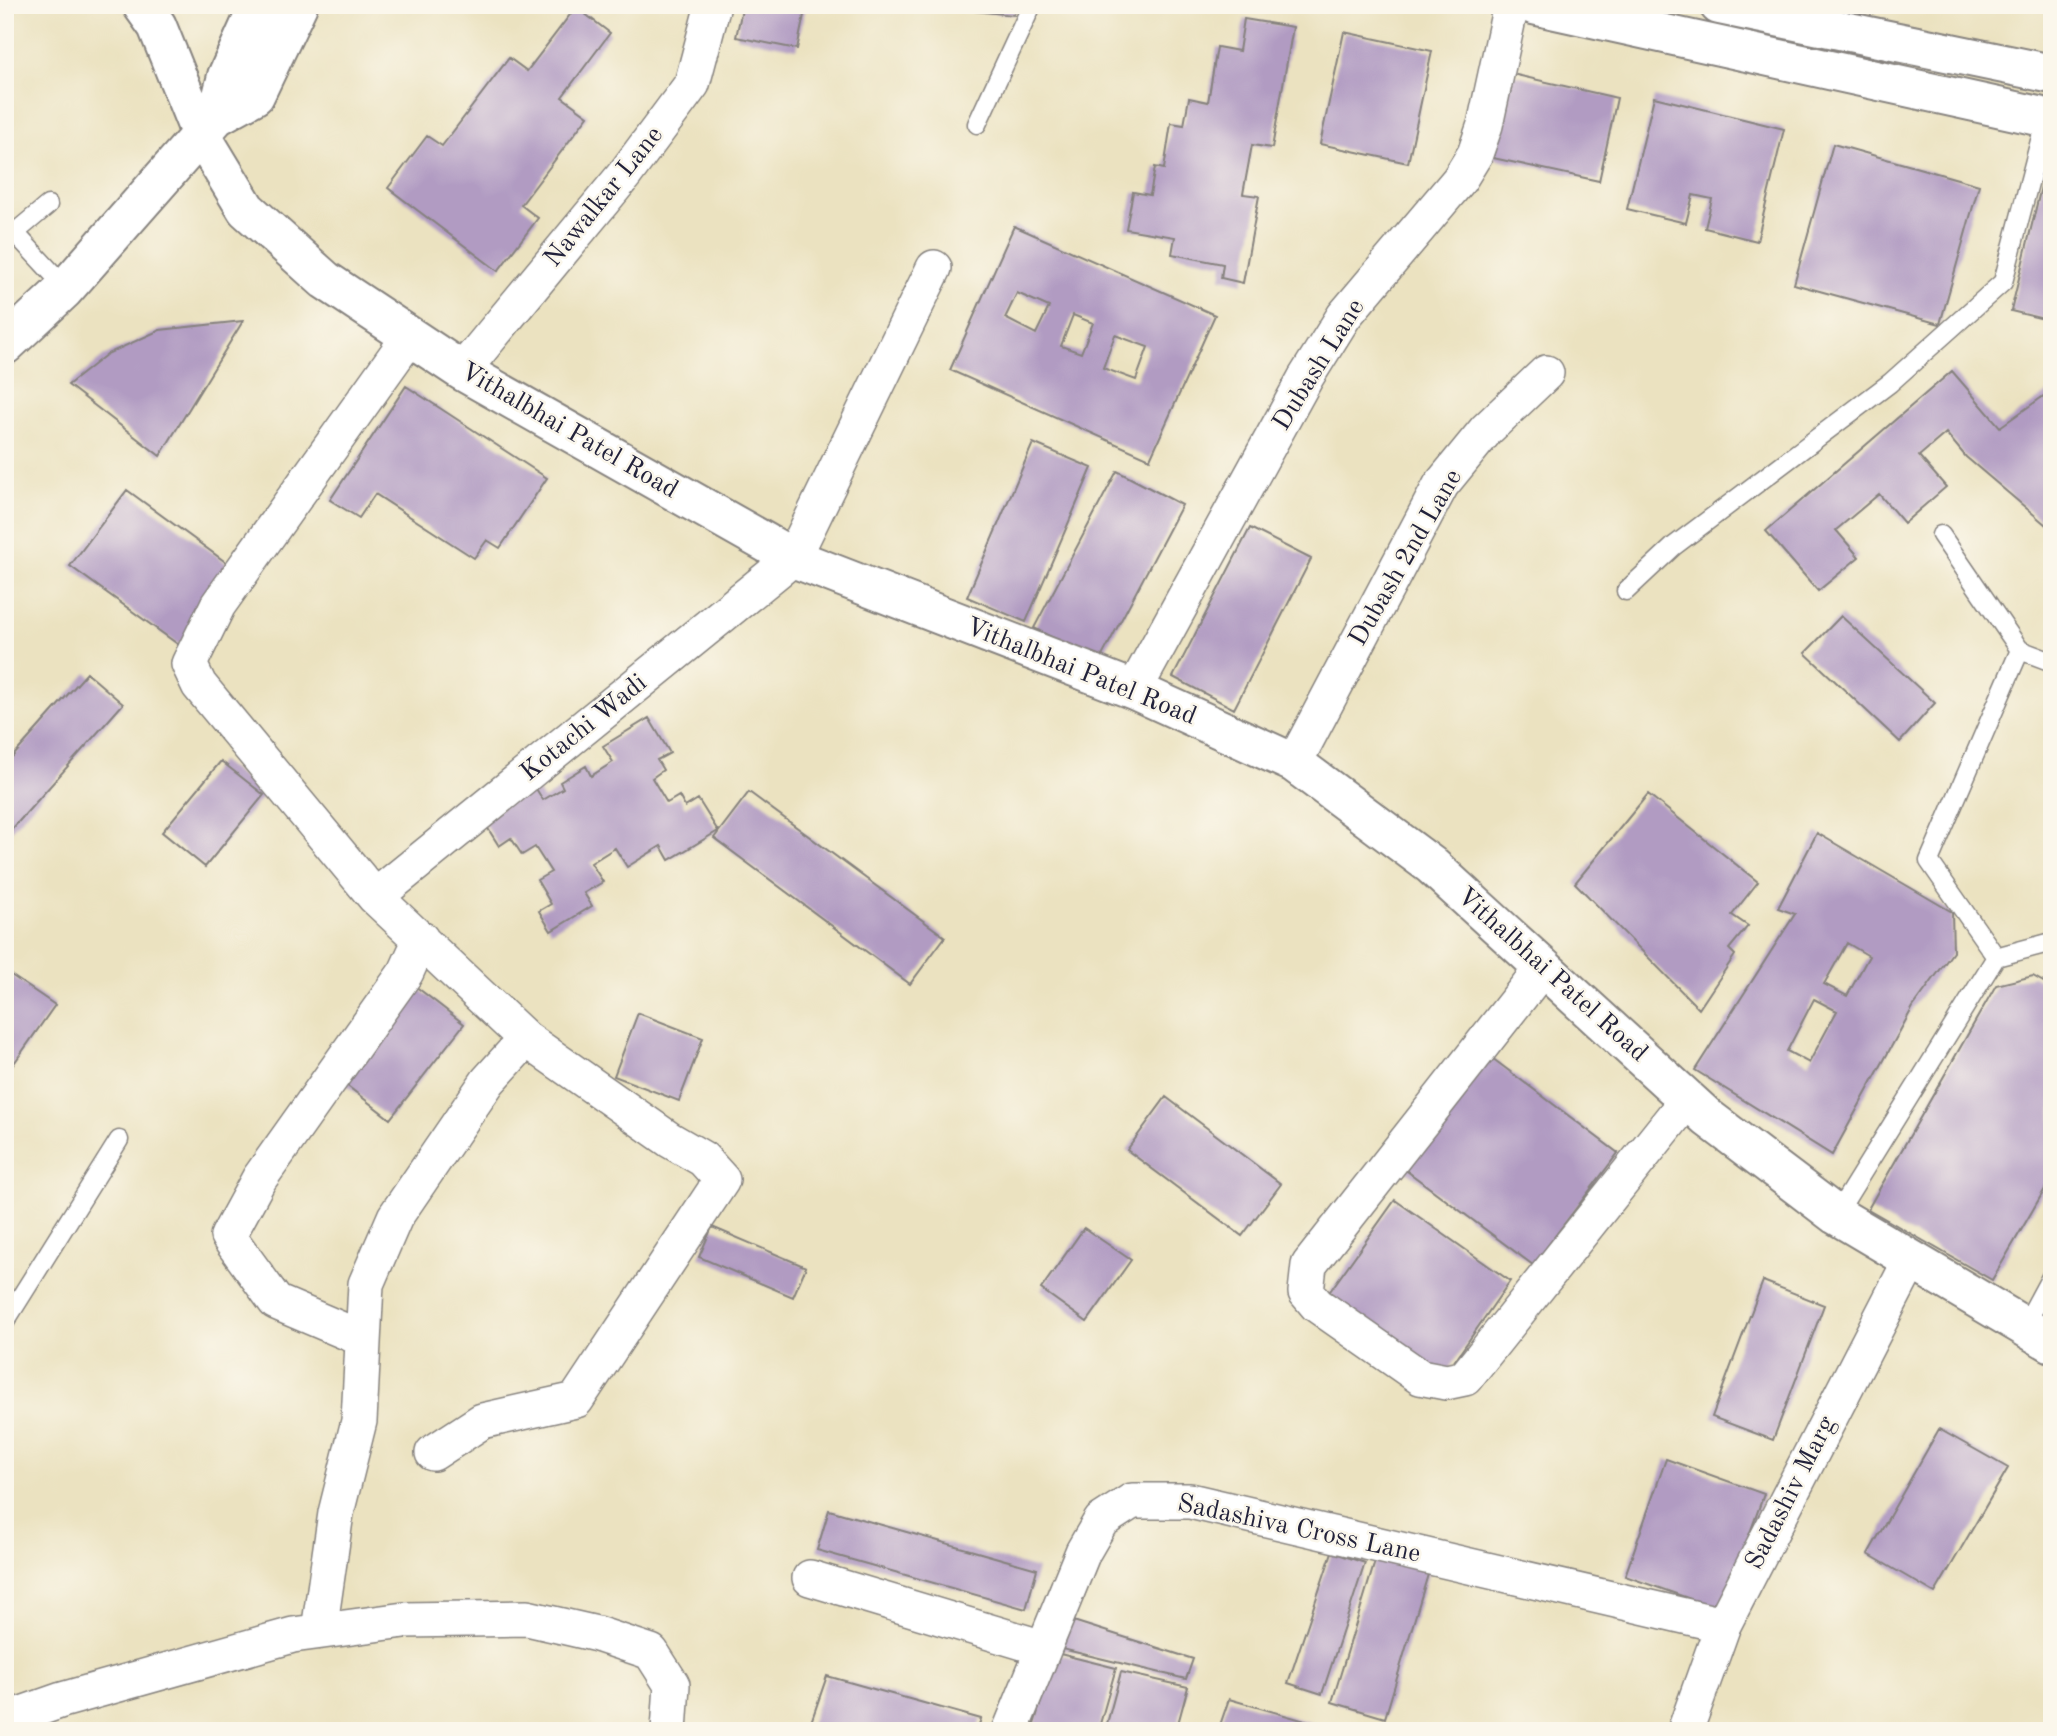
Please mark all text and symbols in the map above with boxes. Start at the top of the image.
street label: Nawalkar Lane [540,122,668,272]
street label: Dubash Lane [1268,295,1370,435]
street label: Vithalbhai Patel Road [456,358,682,504]
street label: Dubash 2nd Lane [1345,465,1467,651]
street label: Vithalbhai Patel Road [962,614,1200,730]
street label: Kotachi Wadi [516,670,652,786]
street label: Vithalbhai Patel Road [1452,883,1652,1067]
street label: Sadashiv Marg [1741,1412,1841,1574]
street label: Sadashiva Cross Lane [1175,1491,1423,1567]

